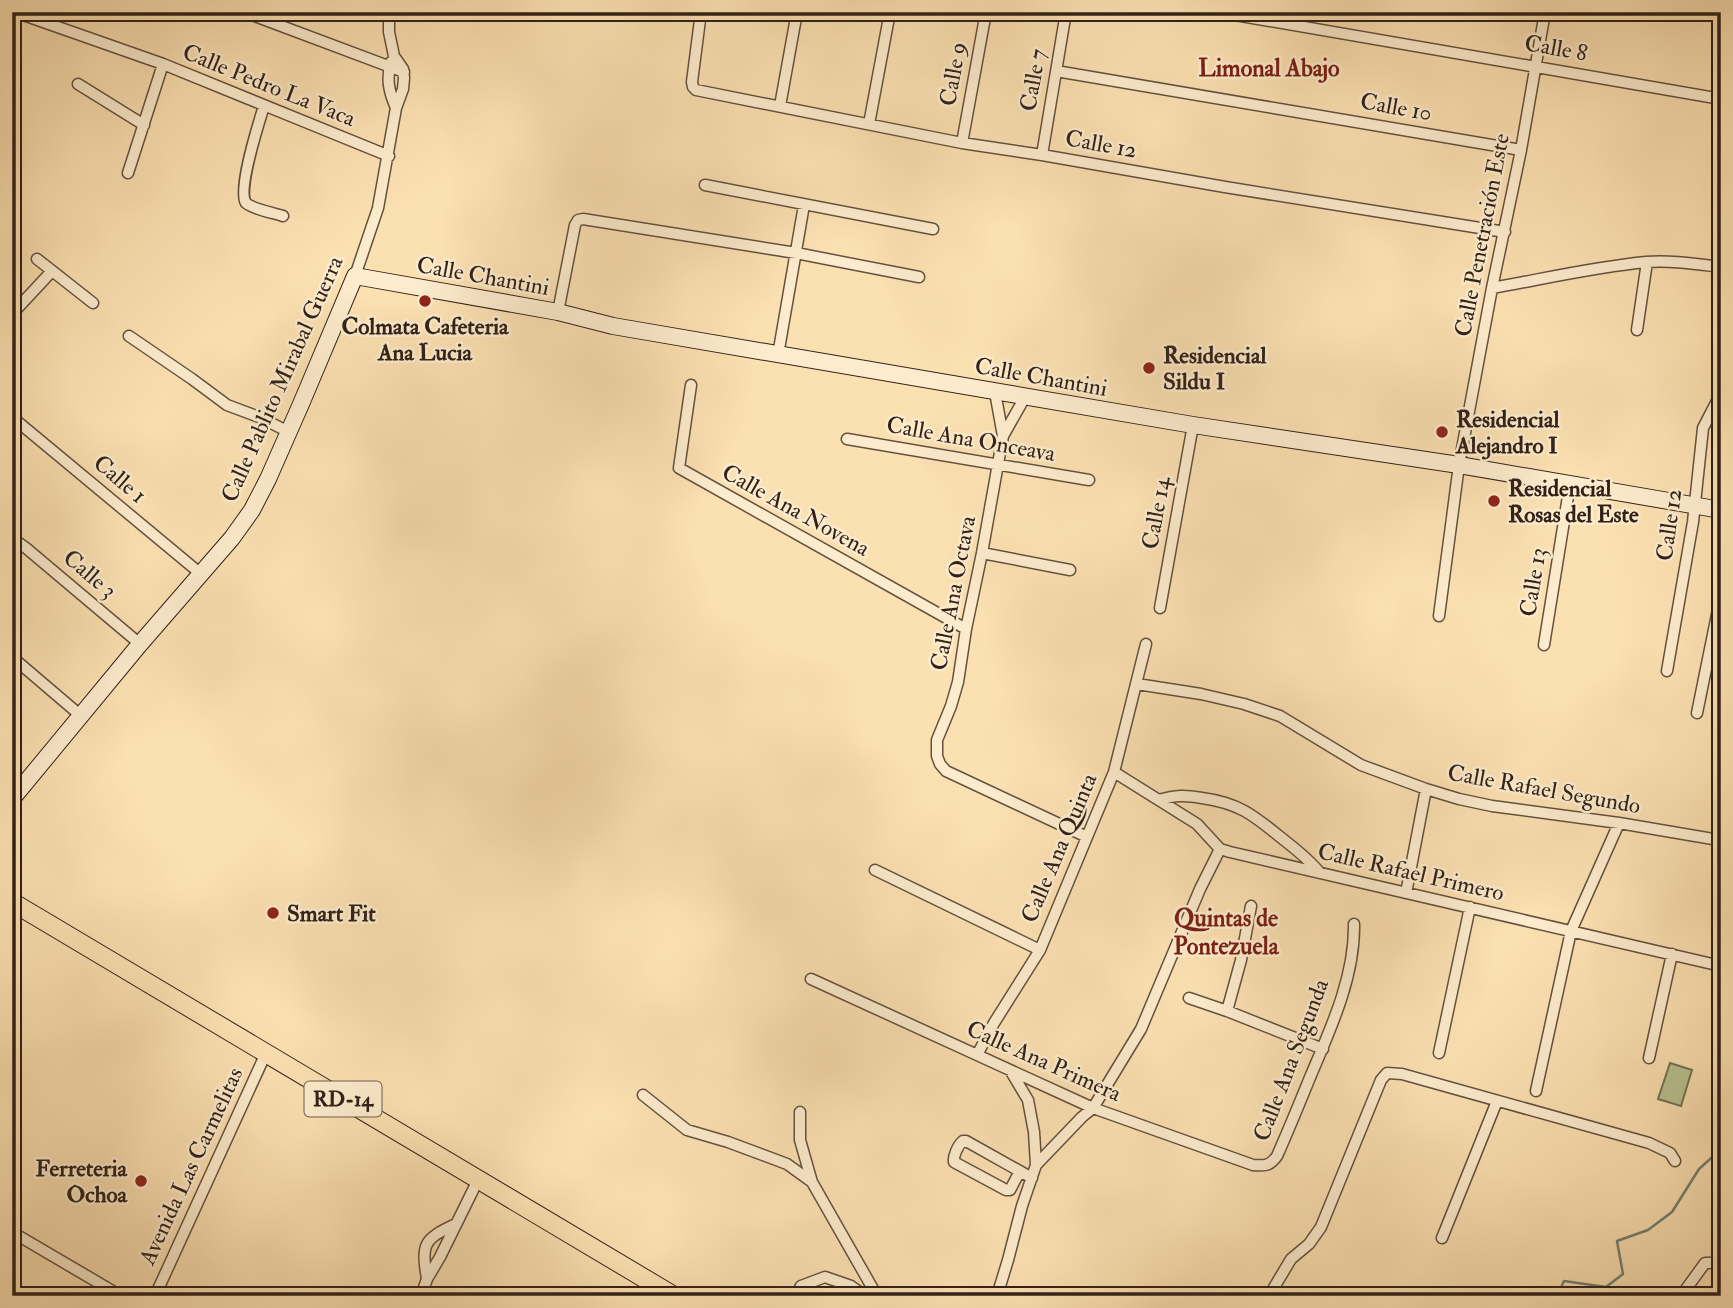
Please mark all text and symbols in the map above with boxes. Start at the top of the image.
street label: Calle 8 [1522,28,1590,68]
street label: Calle Pedro La Vaca [178,37,360,133]
street label: Calle 9 [933,40,973,108]
street label: Calle 7 [1013,46,1053,114]
district label: Limonal Abajo [1198,53,1340,84]
street label: Calle 10 [1358,86,1434,128]
street label: Calle 12 [1063,123,1139,165]
street label: Calle Penetración Este [1448,131,1516,339]
street label: Calle Chantini [414,250,552,302]
street label: Calle Pablito Mirabal Guerra [215,251,350,507]
marker: Colmata Cafeteria Ana Lucia [417,293,433,309]
place label: Colmata Cafeteria Ana Lucia [341,312,510,367]
place label: Residencial Sildu I [1163,341,1267,396]
street label: Calle Chantini [972,351,1110,403]
marker: Residencial Sildu I [1141,360,1157,376]
place label: Residencial Alejandro I [1455,405,1560,460]
street label: Calle Ana Onceava [884,410,1058,468]
marker: Residencial Alejandro I [1434,424,1450,440]
street label: Calle 1 [87,448,153,510]
street label: Calle Ana Novena [717,457,876,563]
street label: Calle 14 [1135,473,1177,551]
place label: Residencial Rosas del Este [1508,474,1639,529]
street label: Calle 12 [1650,487,1688,563]
marker: Residencial Rosas del Este [1486,493,1502,509]
street label: Calle Ana Octava [924,513,982,673]
street label: Calle 3 [57,543,123,605]
street label: Calle 13 [1513,545,1553,619]
street label: Calle Rafael Segundo [1445,758,1643,820]
street label: Calle Ana Quinta [1015,769,1104,927]
street label: Calle Rafael Primero [1315,836,1507,908]
place label: Smart Fit [287,899,376,928]
district label: Quintas de Pontezuela [1173,903,1280,962]
marker: Smart Fit [265,905,281,921]
street label: Calle Ana Segunda [1247,974,1335,1145]
street label: Calle Ana Primera [962,1014,1126,1108]
street label: Avenida Las Carmelitas [132,1063,250,1270]
road number: RD-14 [304,1082,382,1116]
place label: Ferreteria Ochoa [36,1154,129,1209]
marker: Ferreteria Ochoa [133,1173,149,1189]

